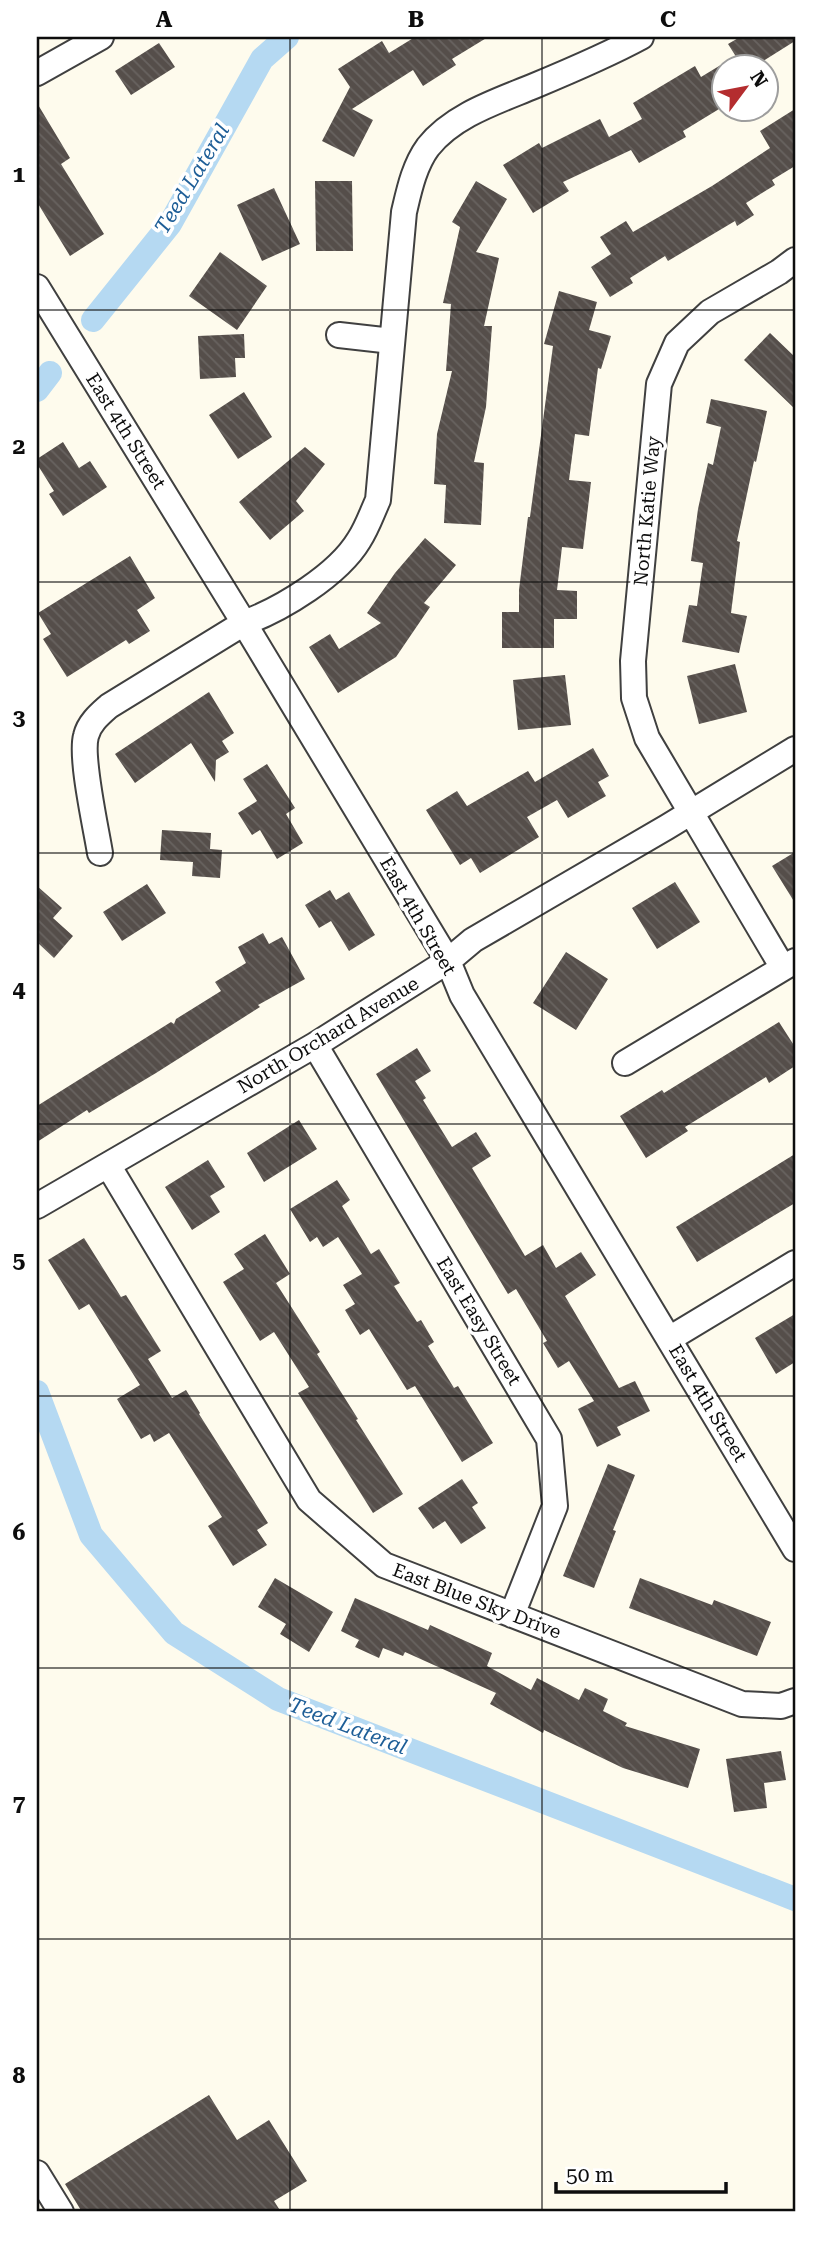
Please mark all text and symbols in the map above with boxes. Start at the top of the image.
text: A [156,6,173,33]
text: B [408,6,424,33]
text: C [660,6,676,33]
north arrow [710,52,780,122]
text: N [745,67,773,92]
water label: Teed Lateral [150,120,234,238]
text: 1 [13,161,26,188]
street label: East 4th Street [81,369,171,493]
text: 2 [13,433,25,460]
street label: North Katie Way [629,434,665,587]
text: 3 [13,704,26,731]
street label: East 4th Street [375,853,461,979]
street label: North Orchard Avenue [233,972,423,1098]
text: 4 [13,976,26,1003]
text: 5 [13,1247,26,1274]
street label: East Easy Street [432,1253,526,1389]
street label: East 4th Street [664,1340,752,1466]
text: 6 [13,1519,26,1546]
street label: East Blue Sky Drive [390,1558,564,1644]
water label: Teed Lateral [286,1693,410,1759]
text: 7 [13,1790,26,1817]
text: 8 [13,2062,26,2089]
scale bar [556,2151,725,2195]
text: 50 m [566,2163,614,2187]

